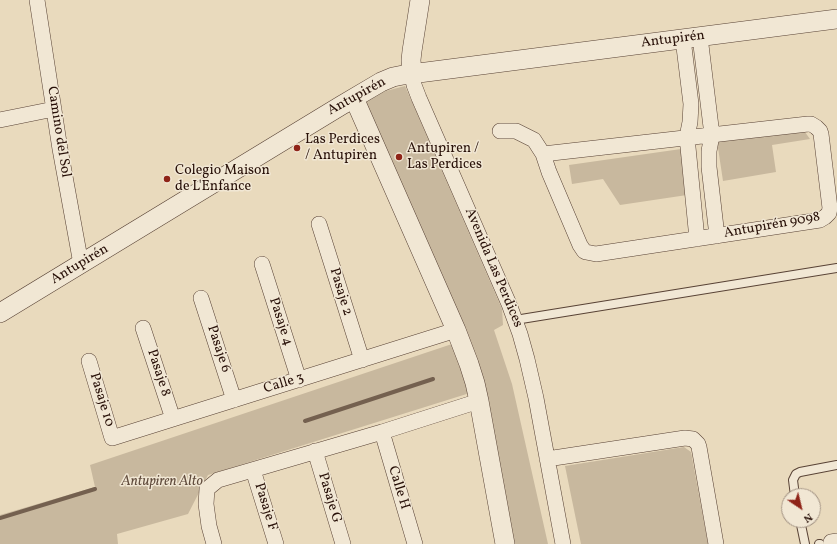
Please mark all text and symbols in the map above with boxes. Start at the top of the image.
street label: Antupirén [640,28,706,52]
street label: Antupirén [325,74,389,120]
street label: Camino del Sol [43,85,73,179]
place label: Las Perdices / Antupiren [305,132,380,164]
place label: Antupiren / Las Perdices [407,141,482,174]
marker: Las Perdices / Antupiren [292,143,302,153]
marker: Antupiren / Las Perdices [394,152,404,162]
place label: Colegio Maison de L'Enfance [175,163,270,196]
marker: Colegio Maison de L'Enfance [162,174,172,184]
street label: Avenida Las Perdices [460,206,526,330]
street label: Antupirén 9098 [723,209,821,243]
street label: Antupirén [48,241,112,289]
street label: Pasaje 2 [325,266,355,318]
street label: Pasaje 4 [264,296,296,348]
street label: Pasaje 6 [203,323,233,375]
street label: Pasaje 8 [143,347,173,399]
street label: Calle 3 [262,370,306,398]
street label: Pasaje 10 [85,371,117,429]
street label: Calle H [383,464,413,512]
street label: Pasaje G [313,471,345,525]
park label: Antupiren Alto [121,474,203,490]
street label: Pasaje F [250,481,280,533]
north arrow [781,488,821,528]
text: N [800,509,815,526]

